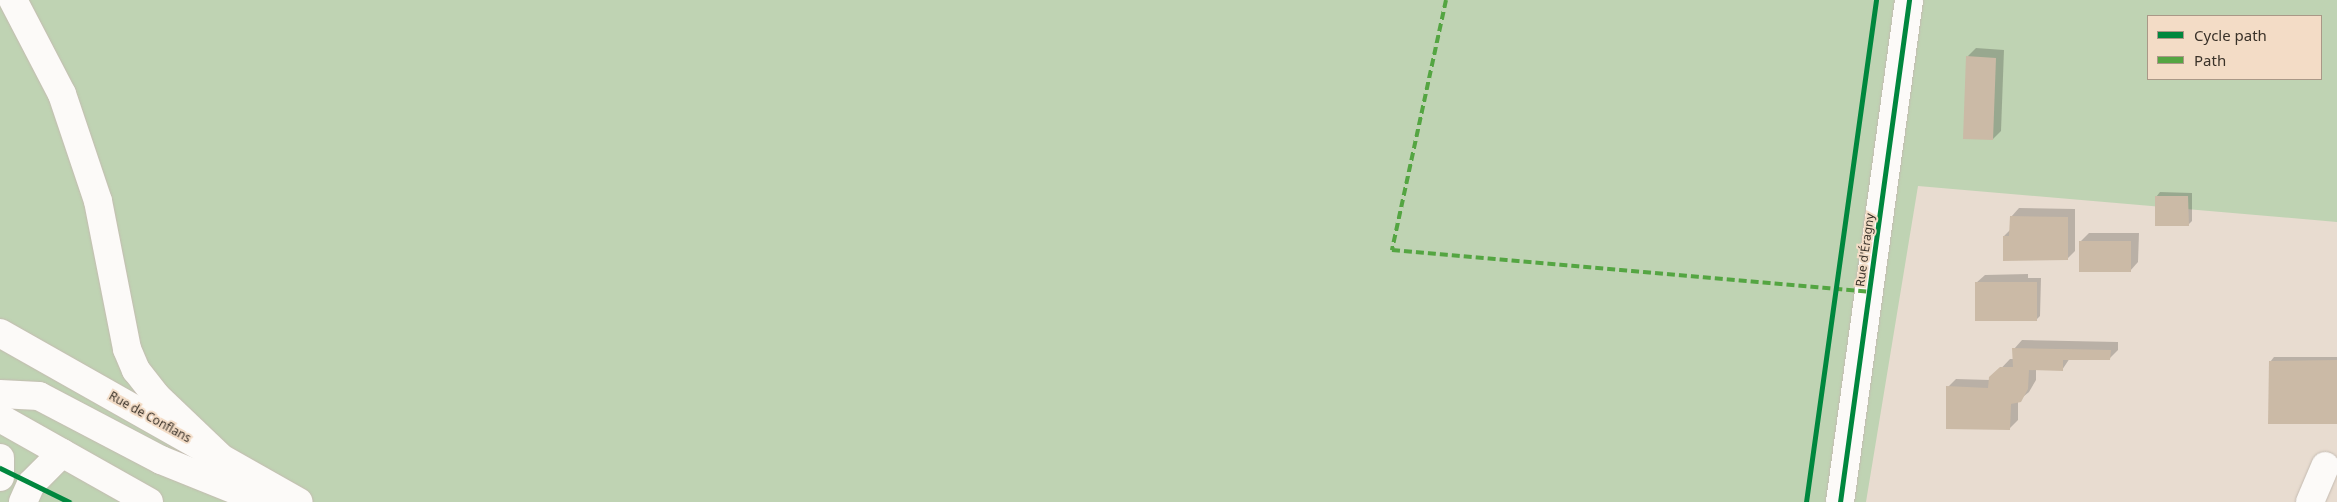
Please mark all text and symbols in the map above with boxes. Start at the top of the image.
legend [2147,15,2322,80]
text: Cycle path [2194,25,2267,45]
text: Path [2194,50,2226,70]
street label: Rue d'Éragny [1853,212,1877,288]
street label: Rue de Conflans [107,389,193,445]

